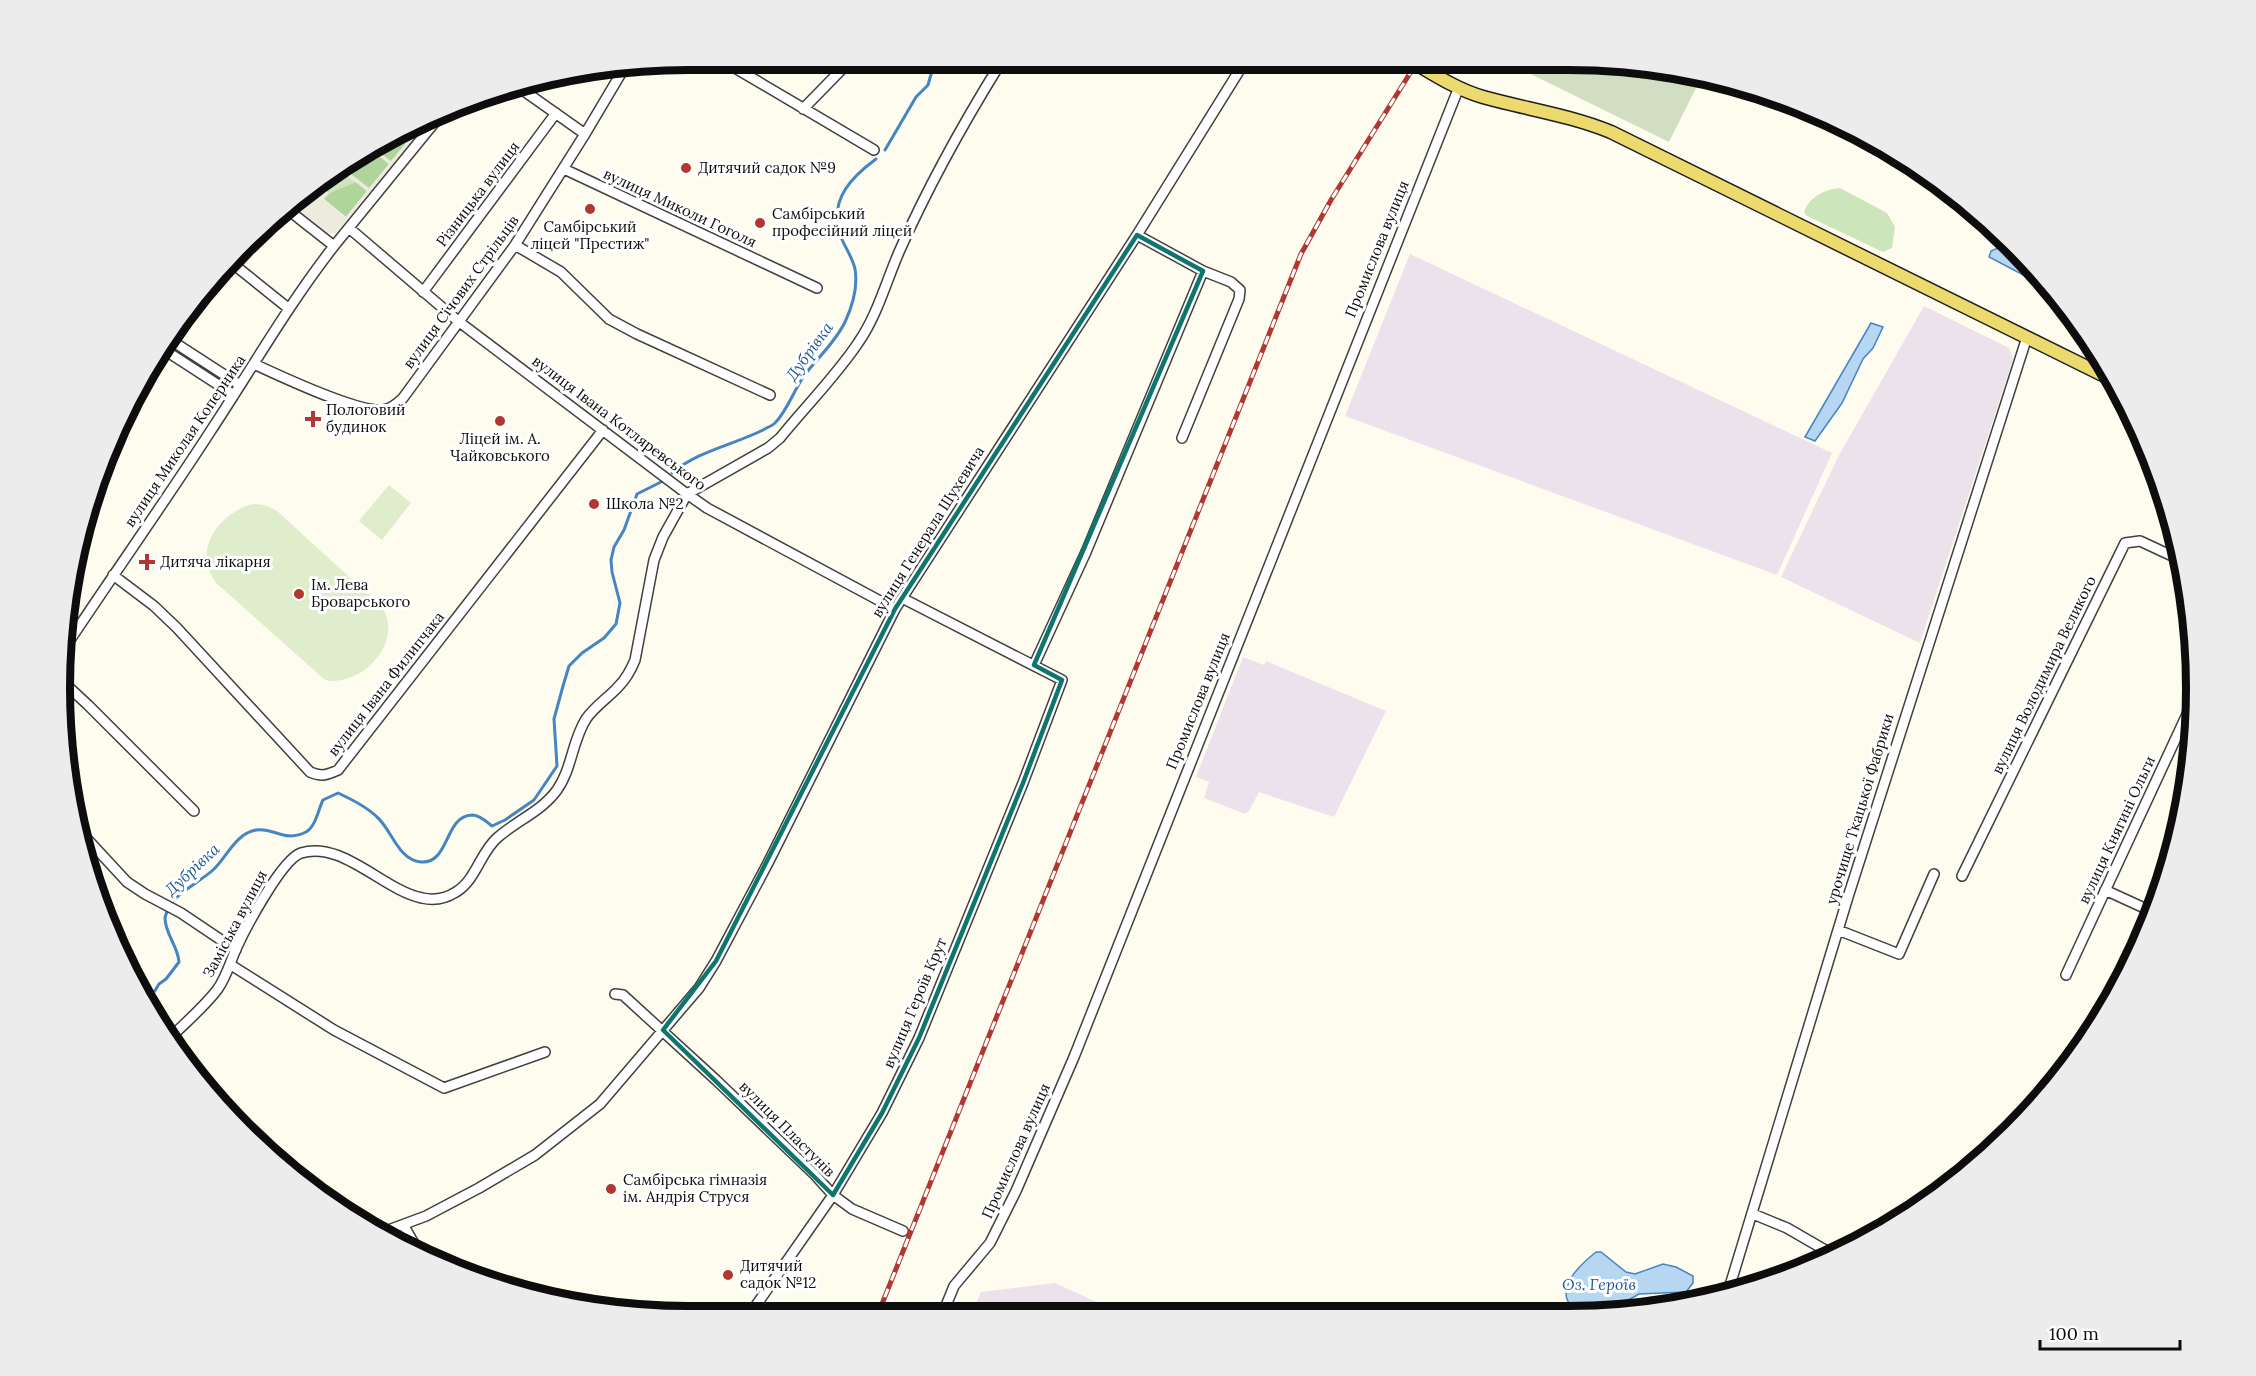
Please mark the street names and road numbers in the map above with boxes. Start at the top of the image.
street label: Різницька вулиця [432,137,523,250]
street label: вулиця Миколи Гоголя [601,164,760,251]
street label: Промислова вулиця [1340,178,1413,320]
street label: вулиця Січових Стрільців [399,211,523,372]
street label: вулиця Миколая Коперника [120,351,250,530]
street label: вулиця Івана Котляревського [529,351,710,494]
street label: вулиця Генерала Шухевича [867,442,988,621]
street label: вулиця Володимира Великого [1987,572,2100,777]
street label: вулиця Івана Филипчака [323,608,448,760]
street label: Промислова вулиця [1161,630,1234,772]
street label: урочище Ткацької Фабрики [1821,711,1898,907]
street label: вулиця Княгині Ольги [2074,753,2159,907]
street label: Заміська вулиця [198,867,271,981]
street label: вулиця Героїв Крут [878,934,951,1071]
street label: вулиця Пластунів [735,1077,839,1181]
street label: Промислова вулиця [977,1080,1054,1221]

